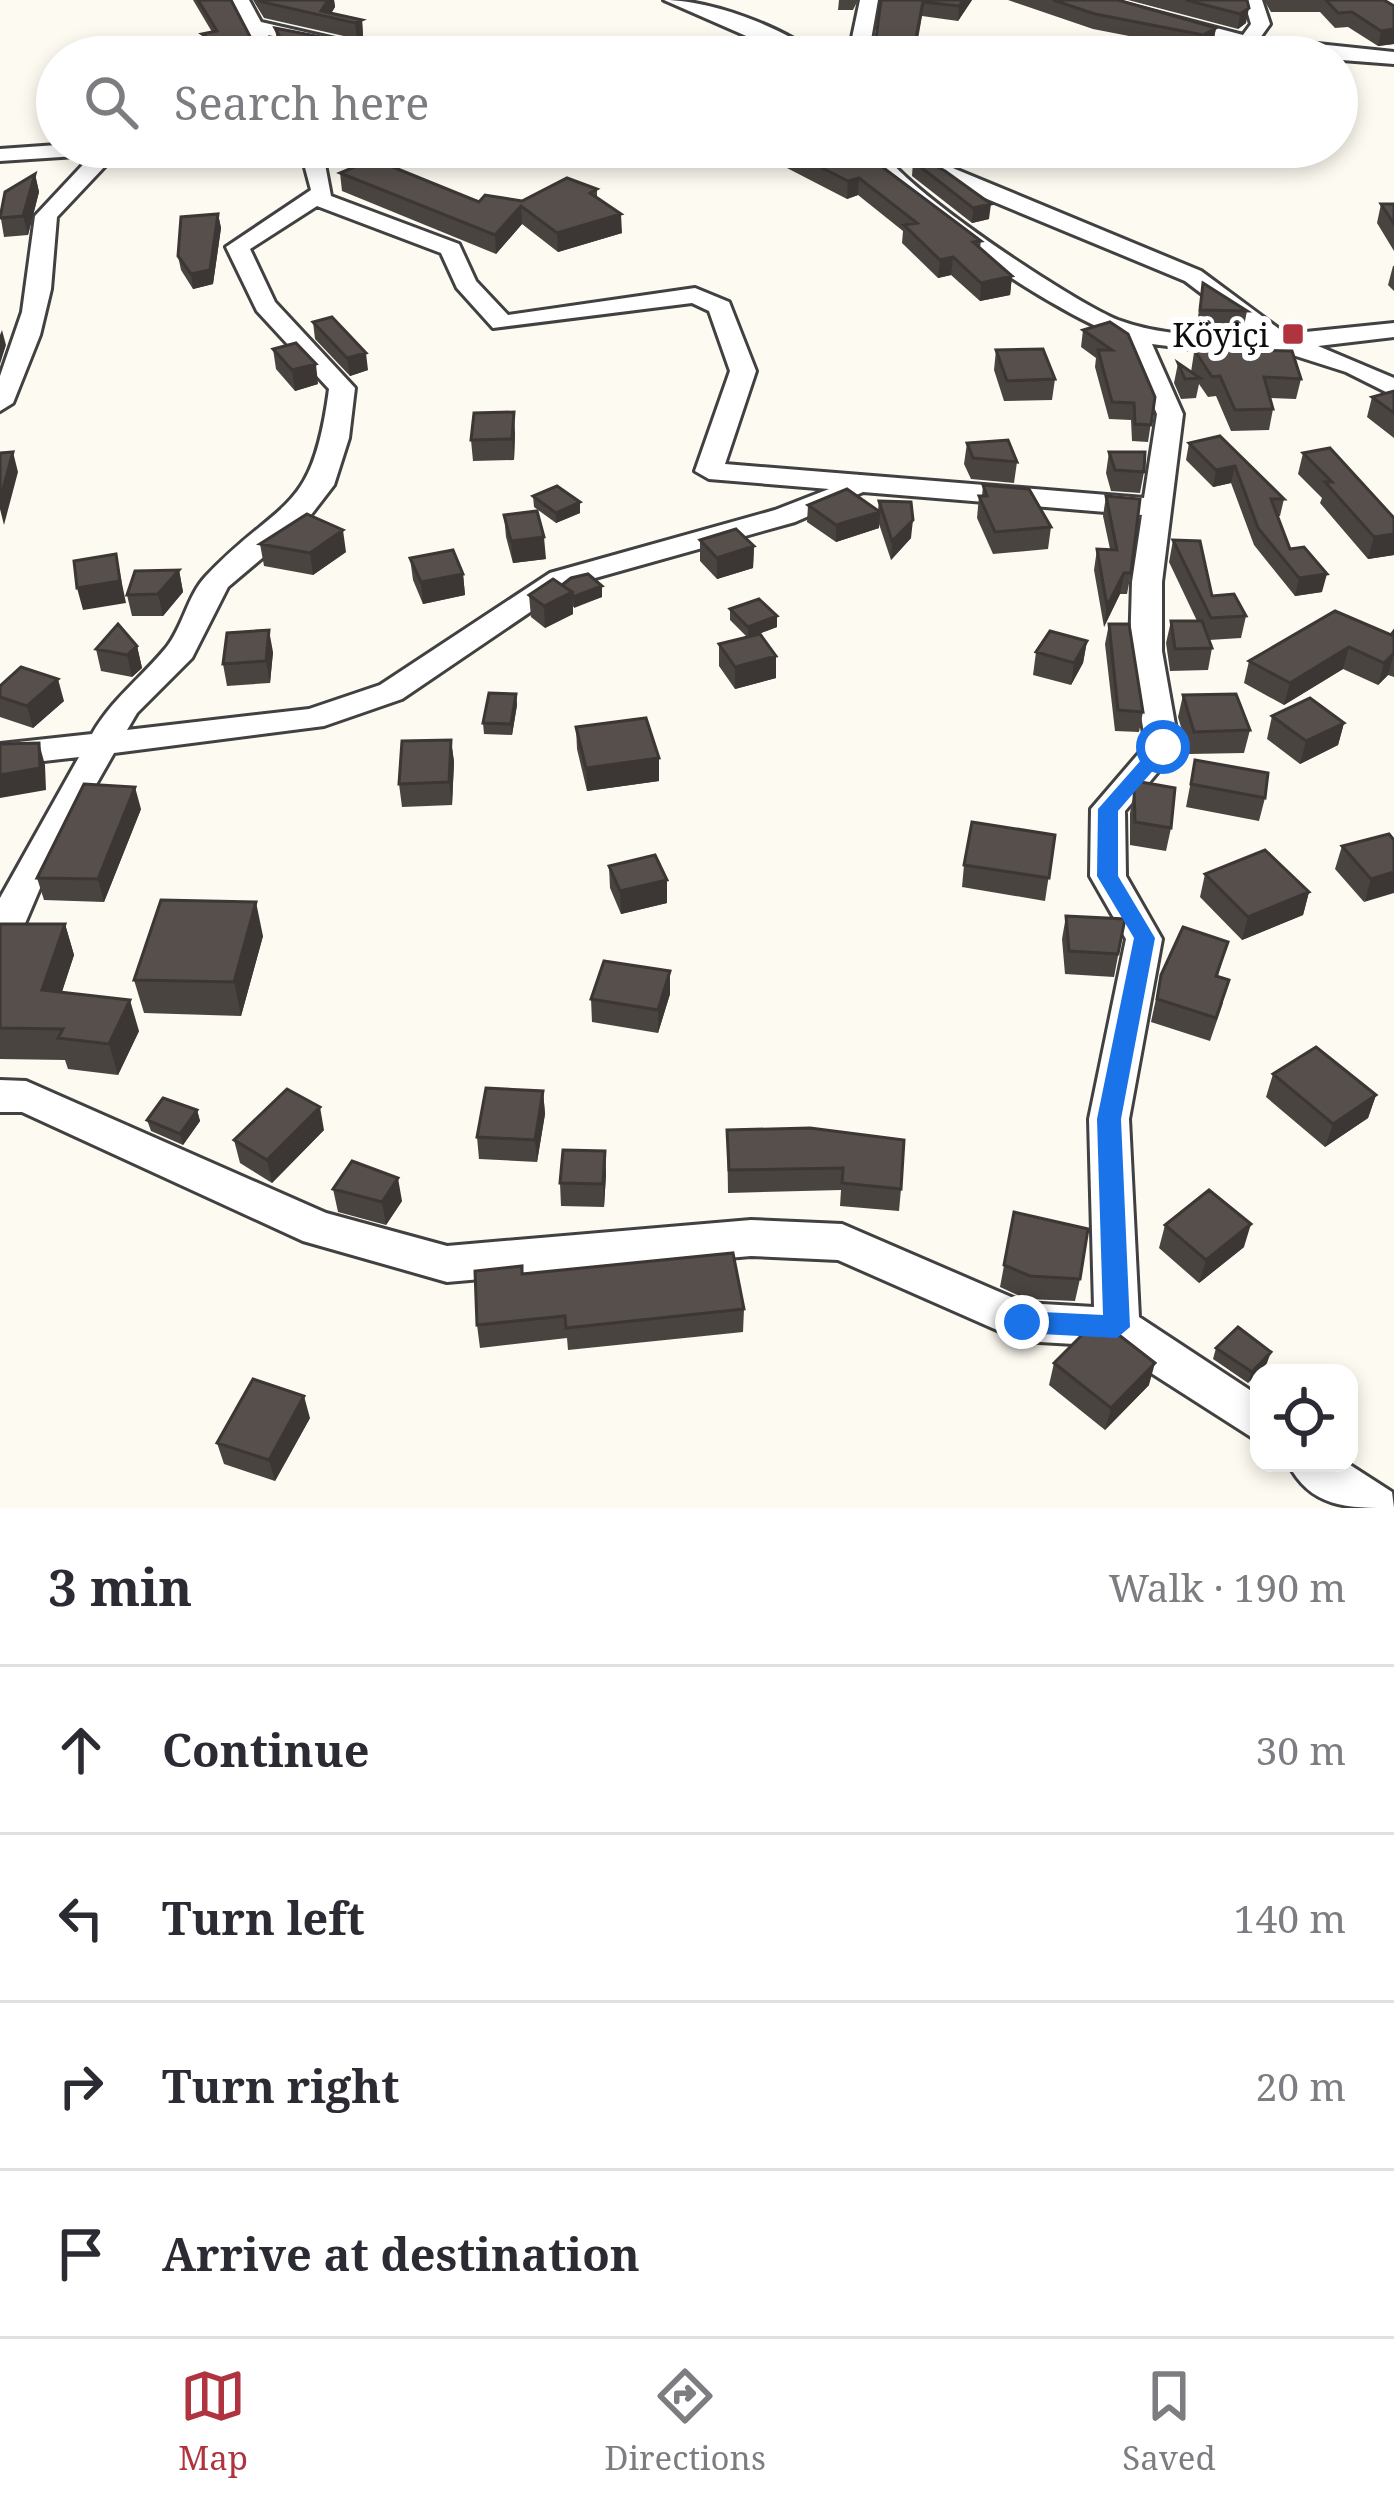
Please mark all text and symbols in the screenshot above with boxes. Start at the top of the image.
search box [36,36,1358,168]
icon: search [78,69,144,135]
text: Search here [174,72,429,133]
place label: Köyiçi [1172,312,1269,357]
marker: Köyiçi [1280,321,1306,347]
route start [1136,720,1190,774]
route end [995,1295,1049,1349]
map controls [1250,1364,1358,1472]
button: locate [1250,1364,1358,1472]
text: 3 min [48,1551,192,1621]
text: Walk · 190 m [1109,1560,1346,1613]
icon: ahead [48,1717,114,1783]
text: Continue [162,1719,370,1780]
text: 30 m [1255,1723,1346,1776]
icon: left [48,1885,114,1951]
text: Turn left [162,1887,365,1948]
text: 140 m [1234,1891,1346,1944]
icon: right [48,2053,114,2119]
text: Turn right [162,2055,399,2116]
text: 20 m [1255,2059,1346,2112]
icon: arrive [48,2221,114,2287]
text: Arrive at destination [162,2223,640,2284]
tab: Map [178,2363,248,2480]
tab: Directions [604,2363,766,2480]
tab: Saved [1122,2363,1216,2480]

